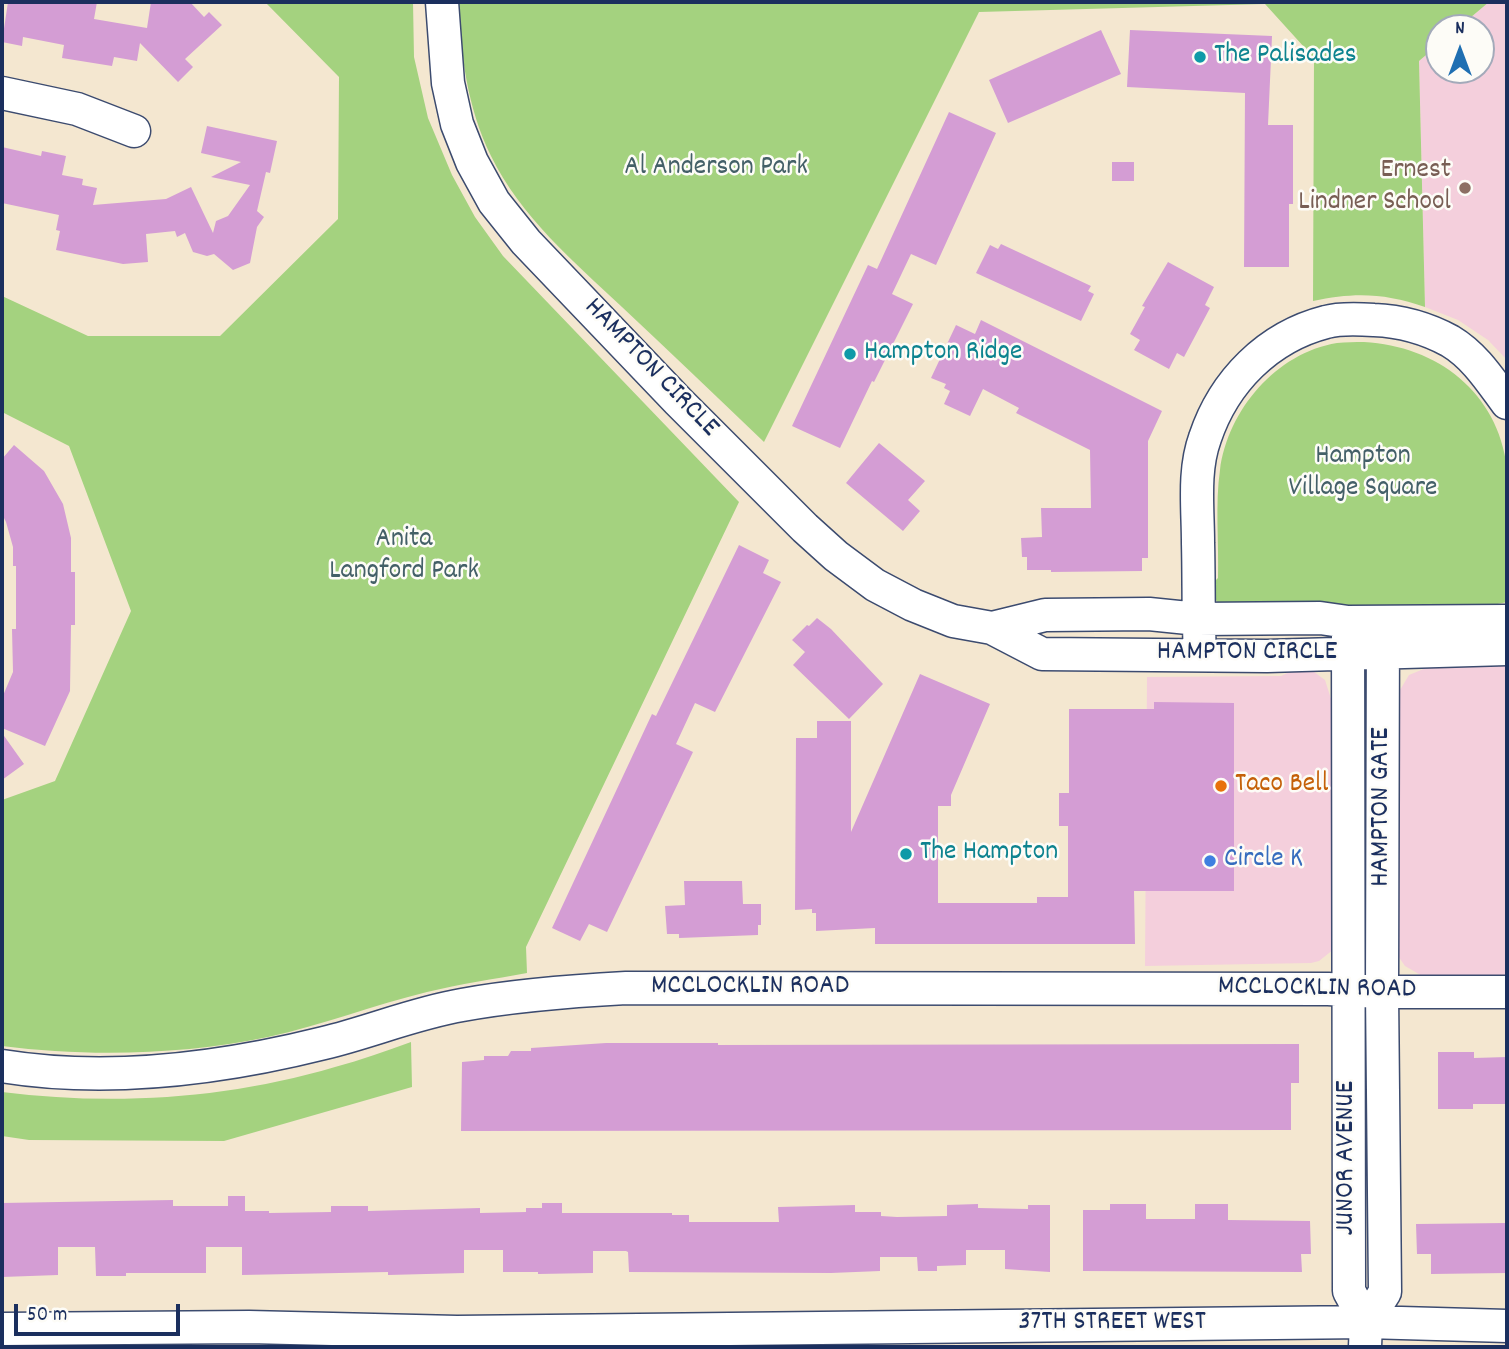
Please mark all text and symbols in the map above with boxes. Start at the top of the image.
north arrow [1425,14,1495,84]
text: N [1455,16,1465,43]
place label: The Palisades [1214,40,1357,74]
marker: The Palisades [1192,49,1208,65]
park label: Al Anderson Park [624,152,808,186]
place label: Ernest Lindner School [1298,155,1451,221]
marker: Ernest Lindner School [1457,180,1473,196]
street label: HAMPTON CIRCLE [575,292,725,446]
place label: Hampton Ridge [864,337,1022,371]
marker: Hampton Ridge [842,346,858,362]
park label: Hampton Village Square [1289,441,1437,507]
park label: Anita Langford Park [329,524,479,590]
street label: HAMPTON CIRCLE [1157,637,1337,671]
street label: HAMPTON GATE [1366,727,1400,887]
place label: Taco Bell [1235,769,1328,803]
marker: Taco Bell [1213,778,1229,794]
place label: The Hampton [920,837,1058,871]
place label: Circle K [1224,844,1303,878]
marker: The Hampton [898,846,914,862]
marker: Circle K [1202,853,1218,869]
street label: MCCLOCKLIN ROAD [651,971,849,1005]
street label: MCCLOCKLIN ROAD [1218,971,1416,1009]
street label: JUNOR AVENUE [1331,1080,1365,1236]
scale bar [18,1290,184,1334]
text: 50 m [27,1301,67,1331]
street label: 37TH STREET WEST [1018,1307,1206,1341]

